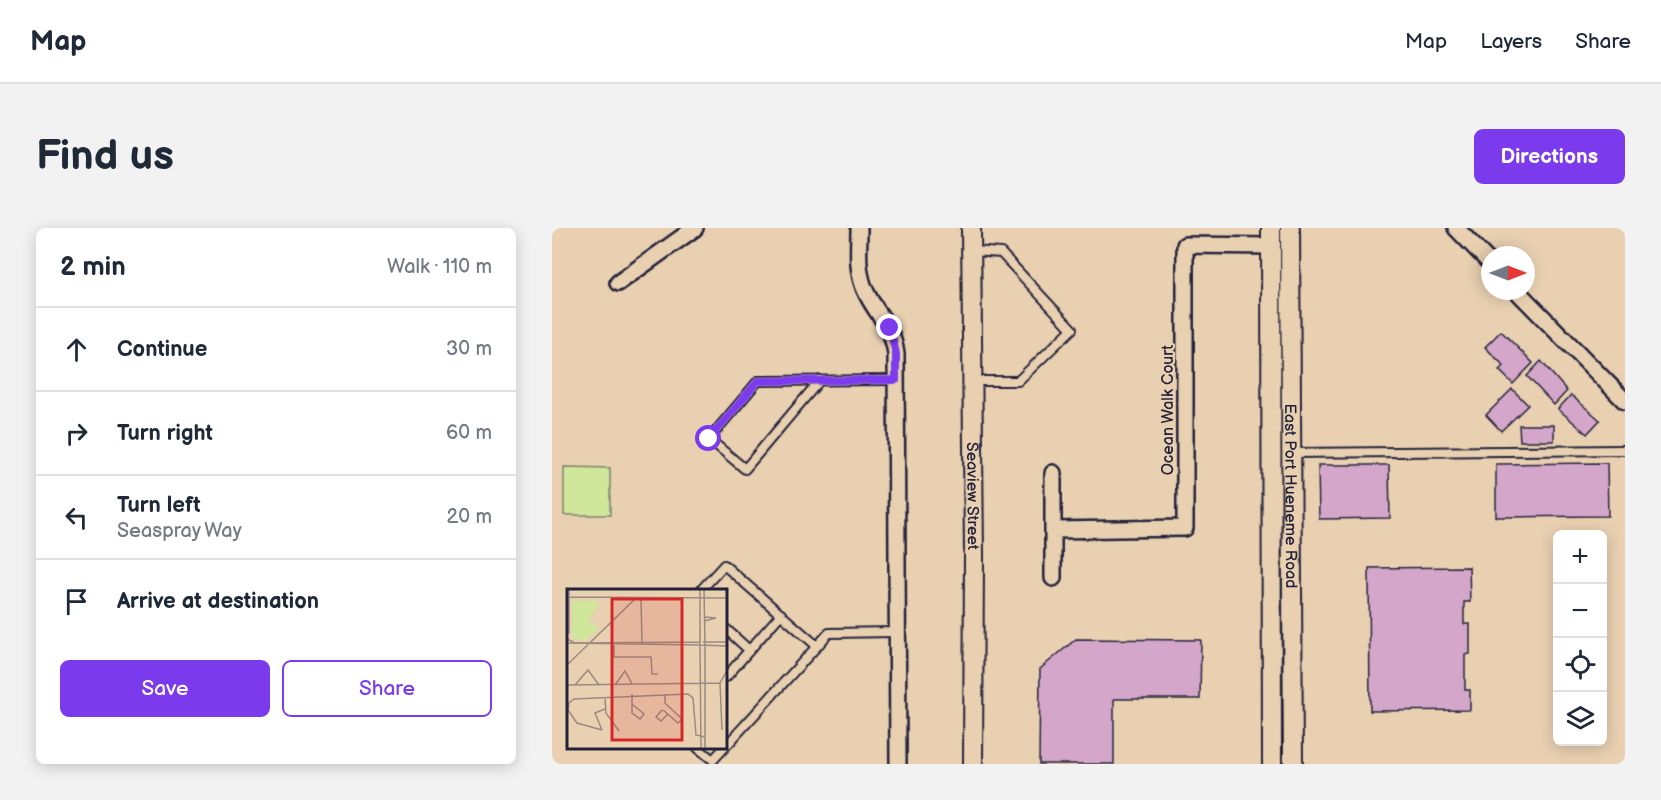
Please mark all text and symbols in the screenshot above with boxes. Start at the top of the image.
text: Map [30,25,86,58]
text: Map [1405,29,1447,54]
text: Layers [1480,29,1542,54]
text: Share [1575,29,1631,54]
button: Directions [1474,129,1625,184]
text: Find us [36,131,174,182]
north arrow [1481,246,1535,300]
text: 2 min [60,252,126,283]
text: Walk · 110 m [387,255,492,279]
route end [876,314,902,340]
icon: ahead [60,333,93,366]
text: Continue [117,336,207,363]
text: 30 m [446,337,492,361]
street label: Ocean Walk Court [1159,345,1178,475]
street label: East Port Hueneme Road [1280,403,1300,589]
icon: right [60,417,93,450]
text: Turn right [117,420,213,447]
text: 60 m [446,421,492,445]
route start [695,425,721,451]
street label: Seaview Street [962,442,982,550]
text: Turn left [117,492,201,519]
icon: left [60,501,93,534]
text: 20 m [447,505,492,529]
text: Seaspray Way [117,519,242,543]
map controls [1553,530,1607,746]
button: + [1553,530,1607,584]
button: − [1553,584,1607,638]
icon: arrive [60,585,93,618]
text: Arrive at destination [117,588,319,615]
inset map [567,589,728,749]
button: locate [1553,638,1607,692]
button: Save [60,660,270,717]
button: Share [282,660,492,717]
button: layers [1553,692,1607,746]

